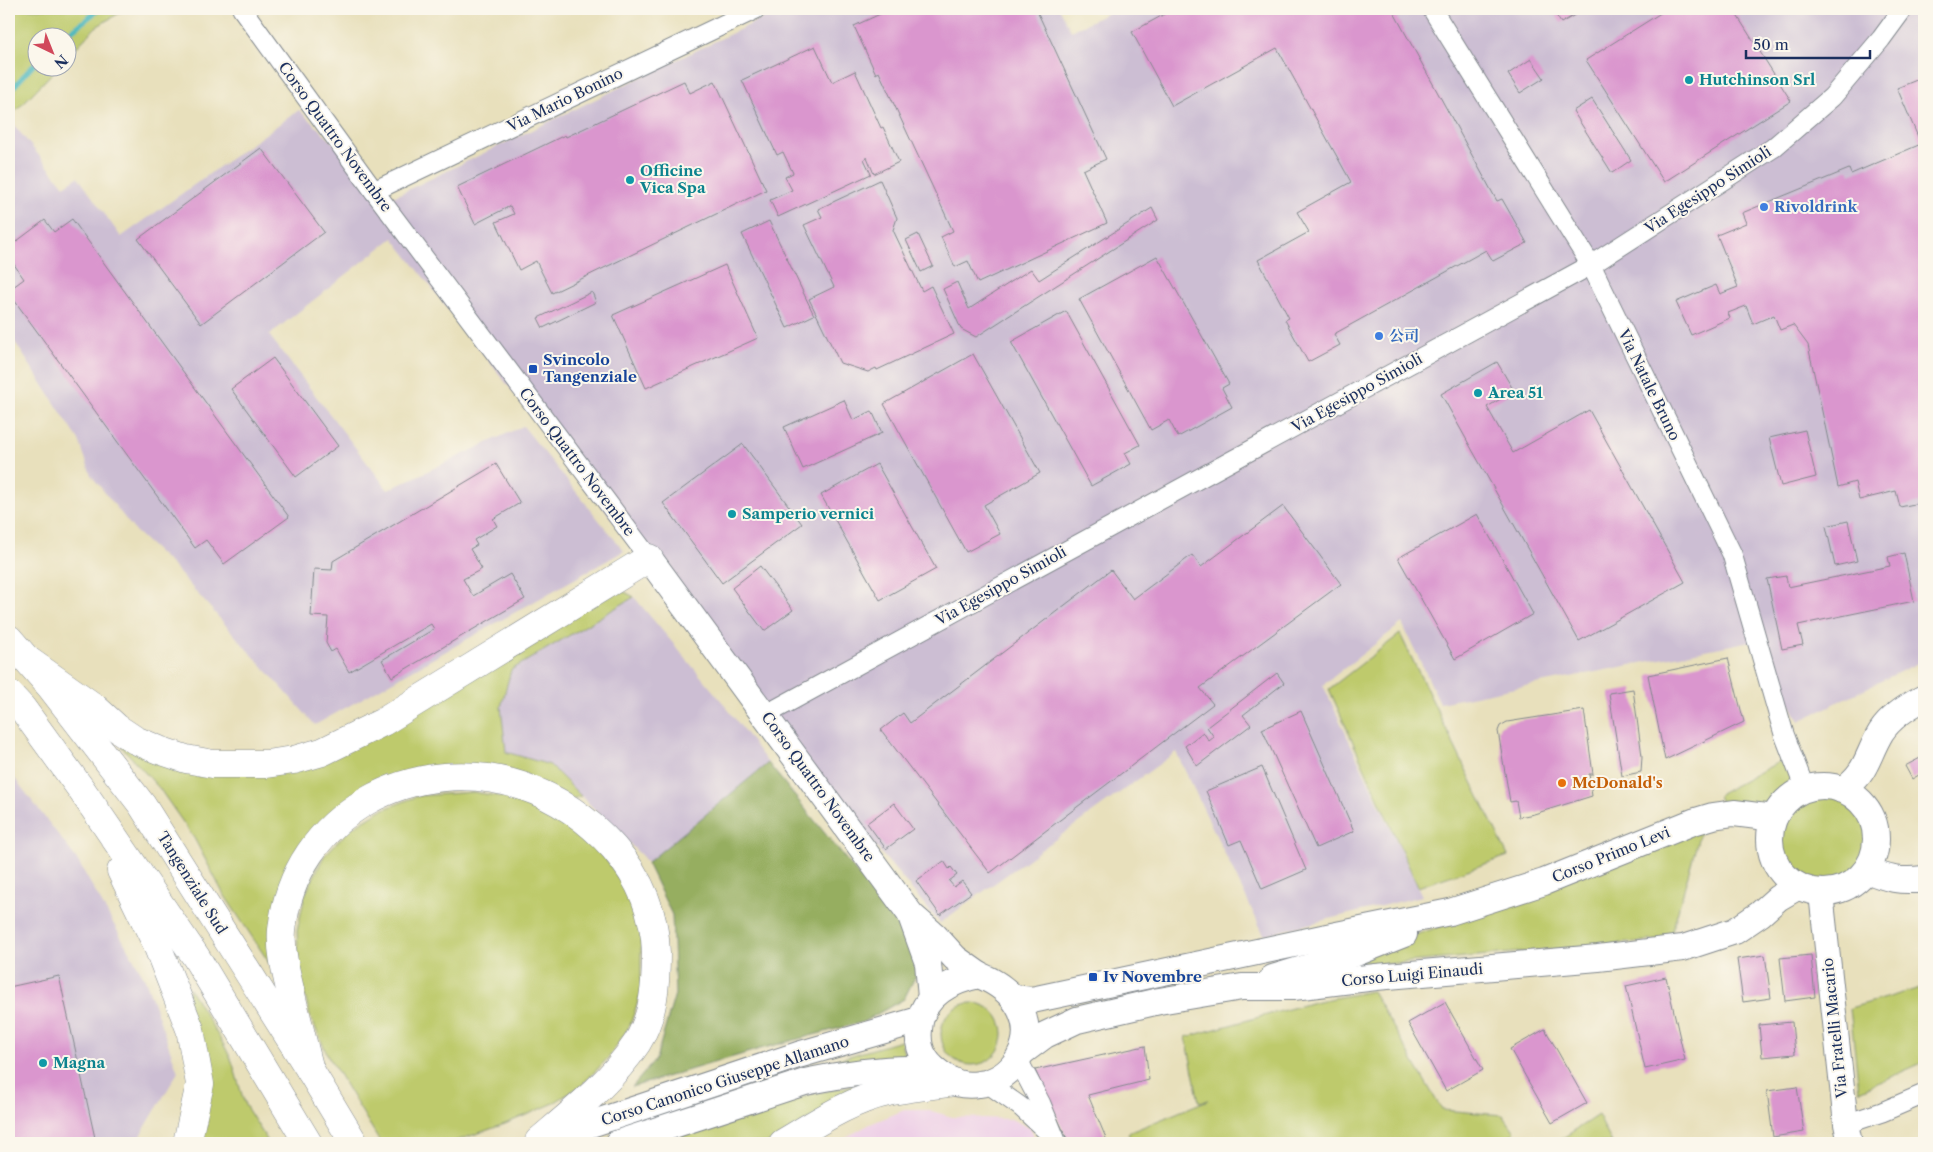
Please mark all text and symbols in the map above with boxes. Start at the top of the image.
north arrow [28,28,78,78]
scale bar [1746,28,1869,60]
text: 50 m [1753,35,1789,54]
text: N [50,51,71,72]
street label: Corso Quattro Novembre [275,58,396,215]
street label: Via Mario Bonino [503,63,626,136]
place label: Hutchinson Srl [1699,70,1815,89]
marker: Hutchinson Srl [1683,74,1695,86]
street label: Via Egesippo Simioli [1640,141,1775,238]
place label: Officine Vica Spa [639,161,706,197]
marker: Officine Vica Spa [624,174,636,186]
place label: Rivoldrink [1774,197,1858,216]
marker: Rivoldrink [1758,201,1770,213]
street label: Via Natale Bruno [1614,325,1685,444]
place label: 公司 [1389,326,1419,345]
marker: 公司 [1373,330,1385,342]
street label: Via Egesippo Simioli [1287,348,1426,437]
place label: Svincolo Tangenziale [543,350,637,386]
marker: Svincolo Tangenziale [527,363,539,375]
place label: Area 51 [1487,383,1543,402]
street label: Corso Quattro Novembre [515,384,639,540]
marker: Area 51 [1472,387,1484,399]
place label: Samperio vernici [742,504,875,523]
marker: Samperio vernici [726,508,738,520]
street label: Via Egesippo Simioli [931,541,1070,630]
street label: Corso Quattro Novembre [758,708,879,865]
place label: McDonald's [1572,773,1663,792]
marker: McDonald's [1556,777,1568,789]
street label: Corso Primo Levi [1549,822,1673,887]
street label: Tangenziale Sud [153,828,232,937]
street label: Via Fratelli Macario [1818,957,1851,1100]
street label: Corso Luigi Einaudi [1340,959,1484,990]
place label: Iv Novembre [1103,967,1202,986]
marker: Iv Novembre [1087,971,1099,983]
street label: Corso Canonico Giuseppe Allamano [599,1031,851,1130]
place label: Magna [53,1053,105,1072]
marker: Magna [37,1057,49,1069]

